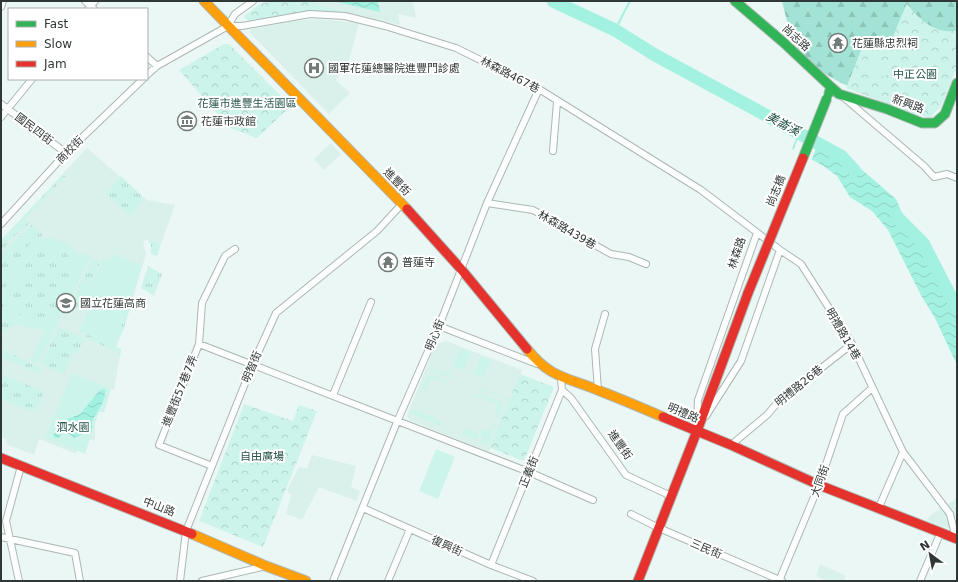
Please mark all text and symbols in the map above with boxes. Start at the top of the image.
legend [8,8,148,80]
text: Fast [44,17,68,31]
street label: 尚志路 [779,22,813,54]
temple icon: 花蓮縣忠烈祠 [827,32,849,54]
text: Slow [44,37,72,51]
place label: 花蓮縣忠烈祠 [852,37,918,50]
street label: 林森路467巷 [478,54,542,96]
text: Jam [43,57,67,71]
hospital icon: 國軍花蓮總醫院進豐門診處 [303,57,325,79]
place label: 國軍花蓮總醫院進豐門診處 [328,62,460,75]
park label: 中正公園 [893,68,937,81]
street label: 新興路 [890,92,926,116]
park label: 花蓮市進豐生活園區 [198,97,297,110]
water label: 美崙溪 [764,109,804,140]
museum icon: 花蓮市政館 [176,110,198,132]
street label: 國民四街 [13,111,55,147]
place label: 花蓮市政館 [201,115,256,128]
street label: 商校街 [54,134,86,166]
street label: 進豐街 [381,166,413,198]
street label: 尚志橋 [764,173,788,209]
street label: 林森路439巷 [536,208,598,252]
street label: 林森路 [725,235,749,271]
temple icon: 普蓮寺 [377,251,399,273]
place label: 普蓮寺 [402,256,435,269]
school or university icon: 國立花蓮高商 [55,292,77,314]
place label: 國立花蓮高商 [80,297,146,310]
street label: 明禮路14巷 [823,306,863,362]
street label: 明心街 [423,317,447,353]
street label: 明智街 [240,349,264,385]
street label: 進豐街57巷7弄 [160,353,200,429]
street label: 明禮路26巷 [772,363,826,409]
street label: 明禮路 [665,401,701,425]
park label: 泗水園 [57,421,90,434]
street label: 進豐街 [605,428,635,462]
park label: 自由廣場 [240,450,284,463]
street label: 正義街 [517,454,541,490]
street label: 大同街 [808,463,832,499]
street label: 中山路 [141,495,177,519]
street label: 復興街 [429,533,465,559]
north arrow [910,534,950,574]
street label: 三民街 [688,537,724,561]
text: N [918,538,932,554]

